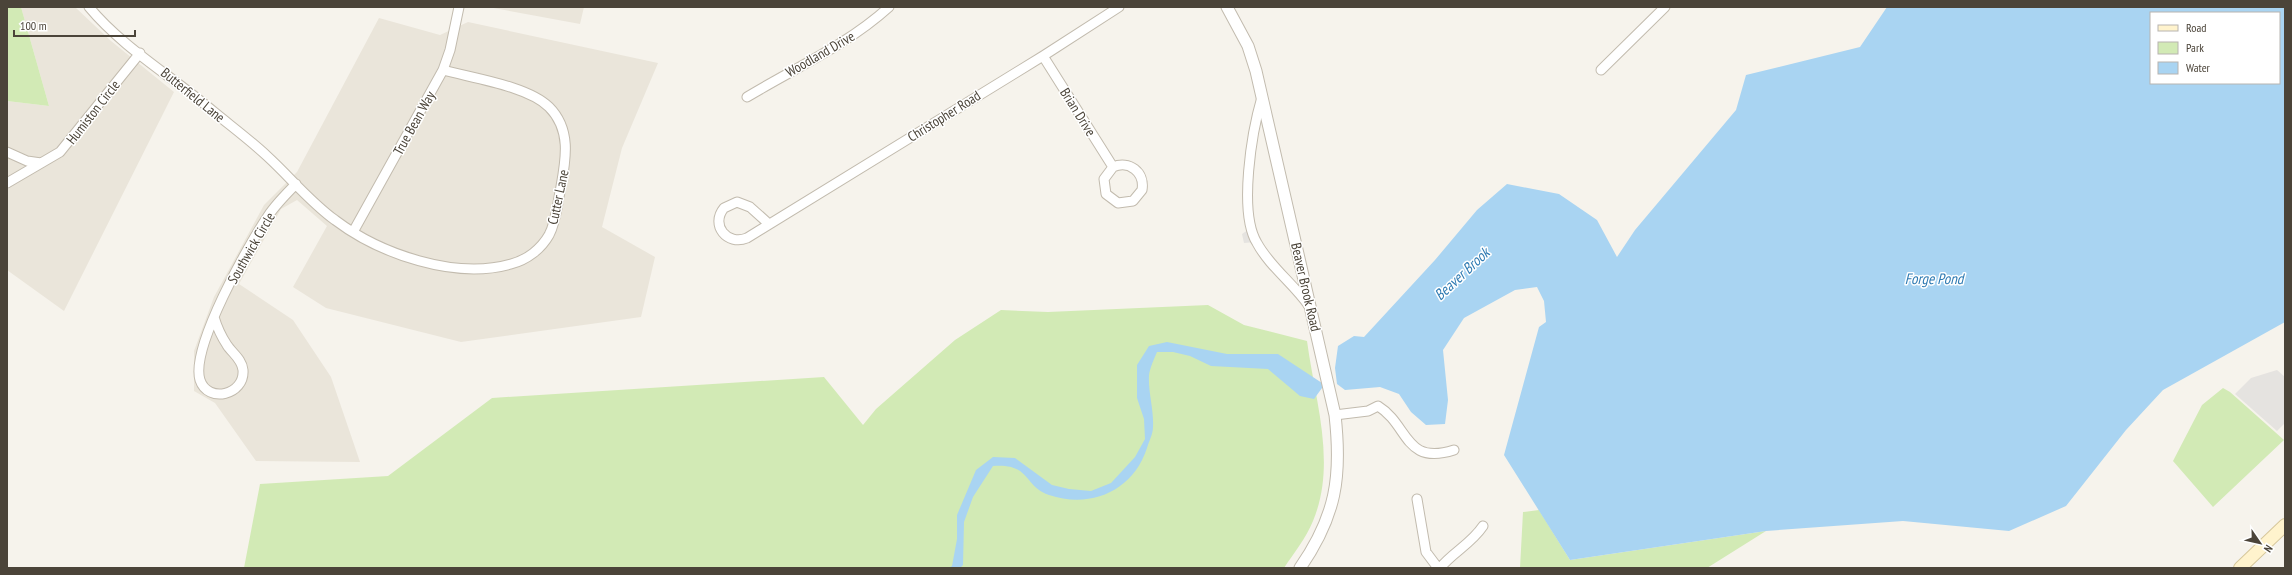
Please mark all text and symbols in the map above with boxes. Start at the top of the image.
scale bar [14,12,135,38]
legend [2150,12,2280,84]
text: 100 m [20,18,47,33]
text: Road [2186,20,2206,35]
street label: Woodland Drive [782,27,858,81]
text: Park [2186,40,2204,55]
text: Water [2186,60,2211,75]
street label: Butterfield Lane [157,64,229,126]
street label: Humiston Circle [62,76,124,148]
street label: Brian Drive [1056,84,1100,140]
street label: Christopher Road [904,86,984,146]
street label: True Bean Way [389,87,439,158]
street label: Cutter Lane [543,168,573,226]
street label: Southwick Circle [223,209,279,287]
street label: Beaver Brook Road [1287,241,1325,333]
water label: Beaver Brook [1430,242,1495,304]
water label: Forge Pond [1905,269,1966,288]
north arrow [2240,523,2280,563]
text: N [2261,542,2276,555]

